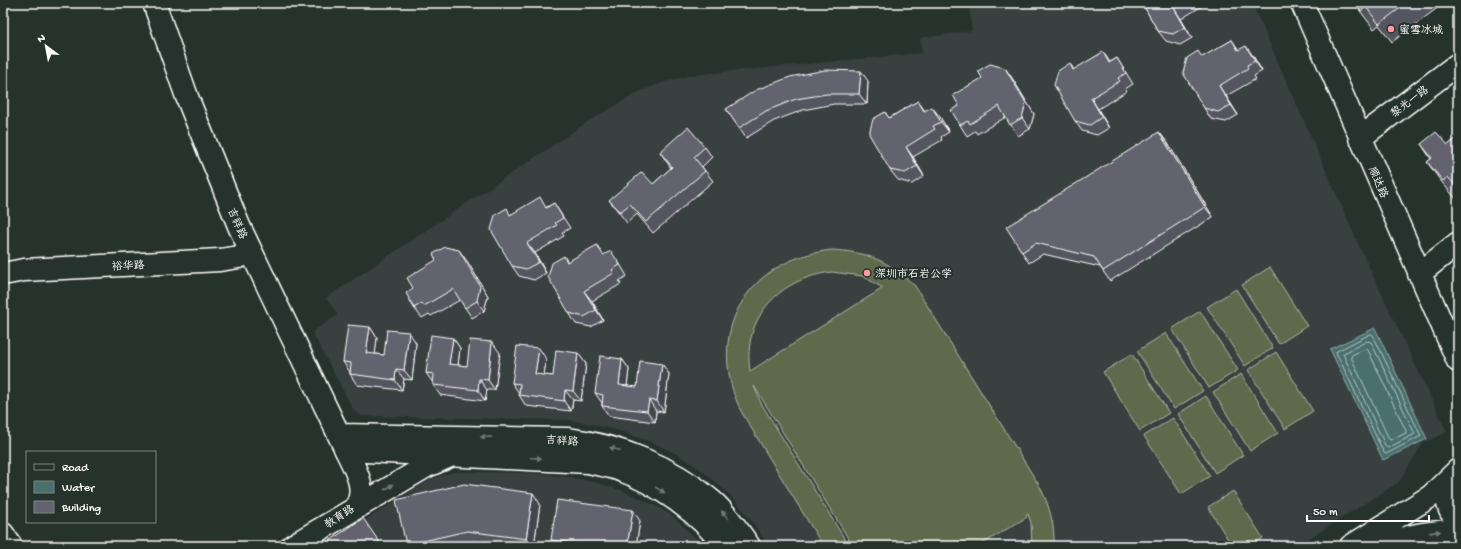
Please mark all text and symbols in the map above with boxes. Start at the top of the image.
marker: 蜜雪冰城 [1386,24,1396,34]
place label: 蜜雪冰城 [1399,24,1443,37]
north arrow [26,26,66,66]
text: N [36,32,48,46]
street label: 黎光一路 [1388,83,1431,121]
street label: 顺达路 [1365,165,1390,200]
street label: 吉祥路 [224,206,249,241]
street label: 裕华路 [111,259,145,274]
place label: 深圳市石岩公学 [875,267,952,281]
marker: 深圳市石岩公学 [862,268,872,278]
one-way arrow [480,434,492,441]
street label: 吉祥路 [545,434,579,449]
one-way arrow [609,446,621,452]
legend [26,451,156,523]
one-way arrow [530,455,542,462]
text: Road [62,462,89,476]
text: Water [62,482,96,496]
one-way arrow [383,484,395,491]
one-way arrow [654,487,666,494]
scale bar [1307,497,1429,523]
text: Building [61,502,101,516]
street label: 教育路 [322,503,357,532]
text: 50 m [1313,506,1338,520]
one-way arrow [721,511,730,520]
one-way arrow [1429,529,1441,535]

